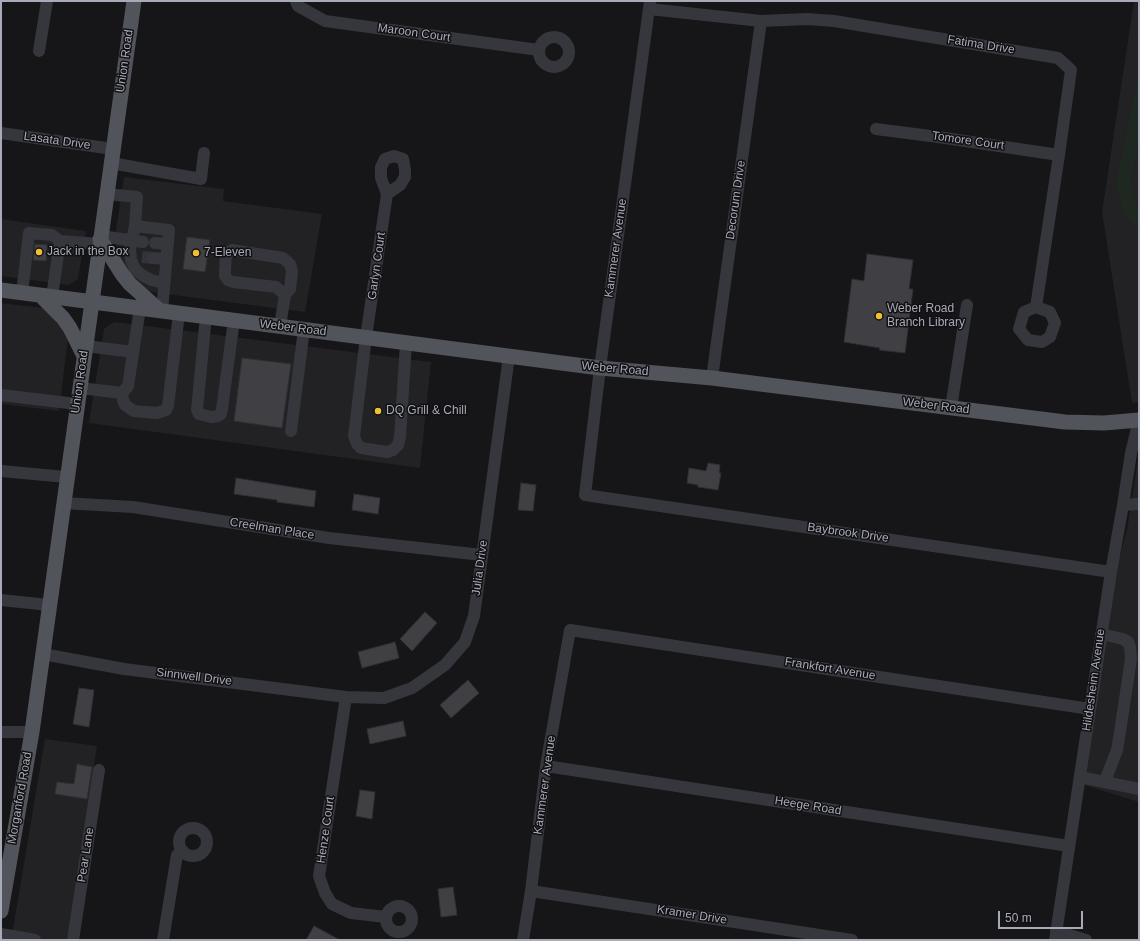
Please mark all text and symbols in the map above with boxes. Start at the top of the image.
street label: Maroon Court [377,21,451,45]
street label: Union Road [113,29,137,93]
street label: Fatima Drive [946,33,1016,57]
street label: Lasata Drive [23,129,91,153]
street label: Tomore Court [931,129,1005,153]
street label: Decorum Drive [723,159,749,241]
street label: Kammerer Avenue [602,198,630,298]
street label: Garlyn Court [365,231,389,301]
place label: Jack in the Box [47,245,128,259]
place label: 7-Eleven [204,246,251,260]
marker: Jack in the Box [34,247,44,257]
marker: 7-Eleven [191,248,201,258]
place label: Weber Road Branch Library [887,302,965,330]
marker: Weber Road Branch Library [874,311,884,321]
street label: Weber Road [259,317,327,339]
street label: Union Road [68,350,92,414]
street label: Weber Road [581,359,649,379]
street label: Weber Road [902,395,970,417]
place label: DQ Grill & Chill [386,404,467,418]
marker: DQ Grill & Chill [373,406,383,416]
street label: Creelman Place [229,515,315,543]
street label: Baybrook Drive [806,520,890,546]
street label: Julia Drive [469,539,491,597]
street label: Hildesheim Avenue [1080,628,1108,732]
street label: Frankfort Avenue [784,655,876,683]
street label: Sinnwell Drive [155,665,233,689]
street label: Kammerer Avenue [531,735,559,835]
street label: Morganford Road [5,751,35,845]
street label: Heege Road [774,794,842,818]
street label: Henze Court [314,796,338,864]
street label: Pear Lane [75,827,97,883]
street label: Kramer Drive [656,902,728,928]
scale bar [1000,903,1085,929]
text: 50 m [1005,911,1032,925]

